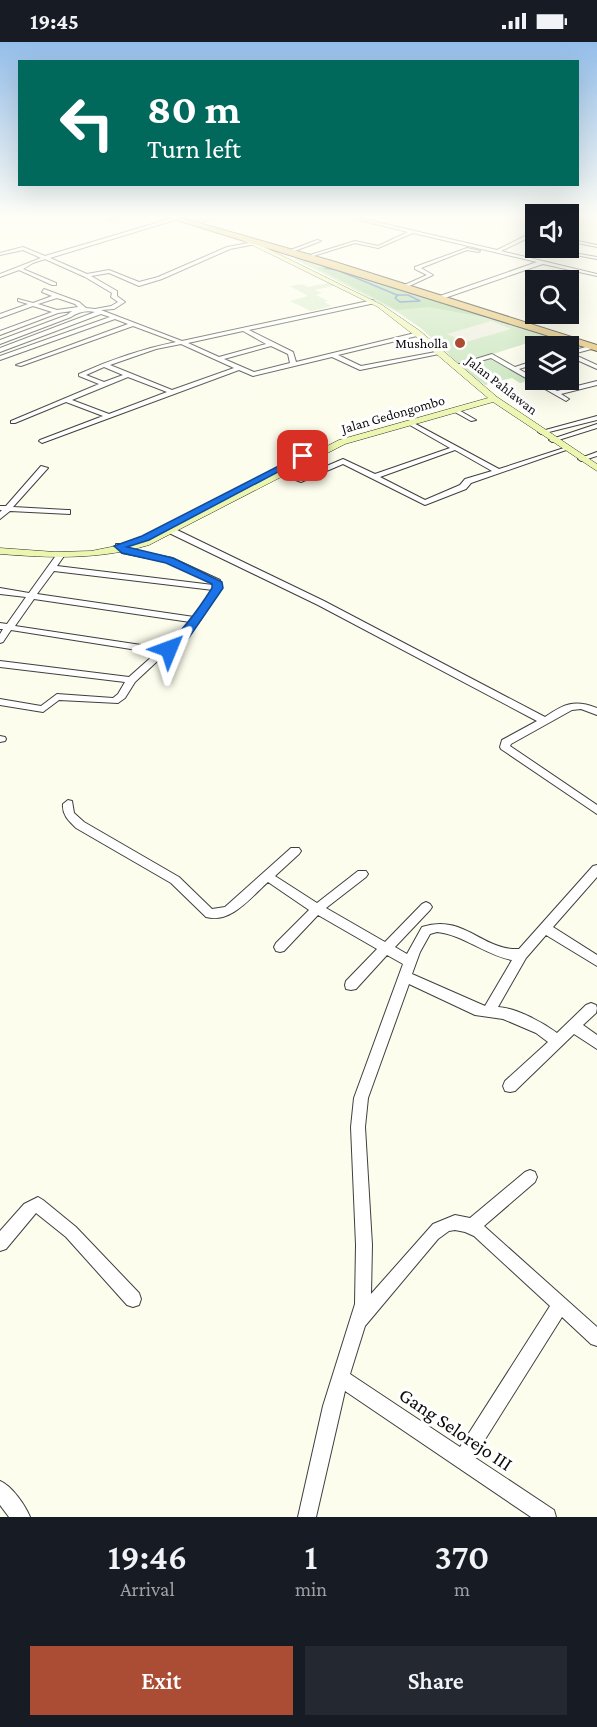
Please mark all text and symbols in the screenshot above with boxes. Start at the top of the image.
text: 19:45 [30,9,79,34]
icon: left [48,84,126,162]
text: 80 m [147,85,241,132]
text: Turn left [147,134,241,164]
map controls [525,204,579,390]
button: sound [525,204,579,258]
button: search [525,270,579,324]
place label: Musholla [395,335,449,351]
marker: Musholla [453,336,467,350]
button: layers [525,336,579,390]
street label: Jalan Pahlawan [462,351,541,418]
street label: Jalan Gedongombo [338,392,447,437]
pin [277,430,328,481]
icon: arrive [286,439,319,472]
position arrow [137,617,201,681]
street label: Gang Selorejo III [395,1383,517,1476]
text: 19:46 [108,1537,187,1577]
text: 1 [304,1537,317,1577]
text: 370 [435,1537,489,1577]
text: Arrival [120,1578,175,1600]
text: min [295,1578,327,1600]
text: m [454,1578,470,1600]
button: Exit [30,1646,293,1715]
button: Share [305,1646,567,1715]

